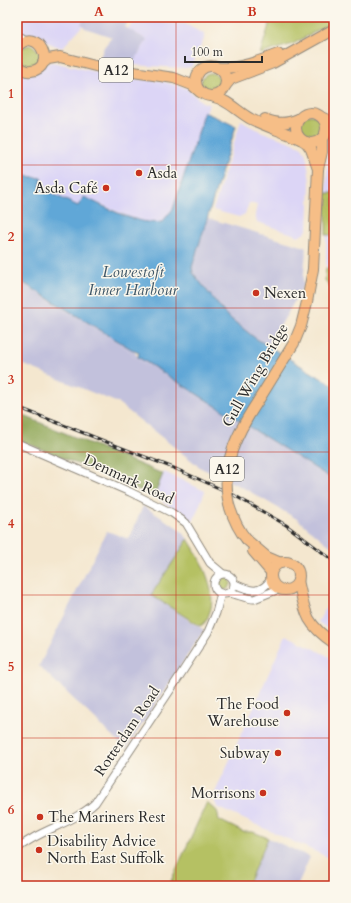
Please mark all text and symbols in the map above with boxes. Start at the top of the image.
text: A [94,3,104,21]
text: B [247,3,257,21]
scale bar [185,38,262,64]
text: 100 m [191,44,224,60]
road number: A12 [99,58,133,82]
text: 1 [8,85,14,103]
place label: Asda [147,163,178,183]
marker: Asda [134,168,144,178]
place label: Asda Café [34,178,98,198]
marker: Asda Café [101,183,111,193]
text: 2 [8,228,15,246]
water label: Lowestoft Inner Harbour [88,261,178,301]
place label: Nexen [264,283,307,303]
marker: Nexen [251,288,261,298]
street label: Gull Wing Bridge [217,319,293,430]
text: 3 [8,371,15,389]
street label: Denmark Road [81,449,177,509]
road number: A12 [210,457,244,481]
text: 4 [8,515,15,533]
text: 5 [8,658,14,676]
street label: Rotterdam Road [90,682,164,780]
place label: The Food Warehouse [206,694,279,731]
marker: The Food Warehouse [282,708,292,718]
place label: Subway [220,743,270,763]
marker: Subway [273,748,283,758]
place label: Morrisons [191,783,255,803]
marker: Morrisons [258,788,268,798]
text: 6 [8,801,15,819]
place label: The Mariners Rest [48,807,165,827]
marker: The Mariners Rest [35,812,45,822]
place label: Disability Advice North East Suffolk [47,831,165,868]
marker: Disability Advice North East Suffolk [34,845,44,855]

